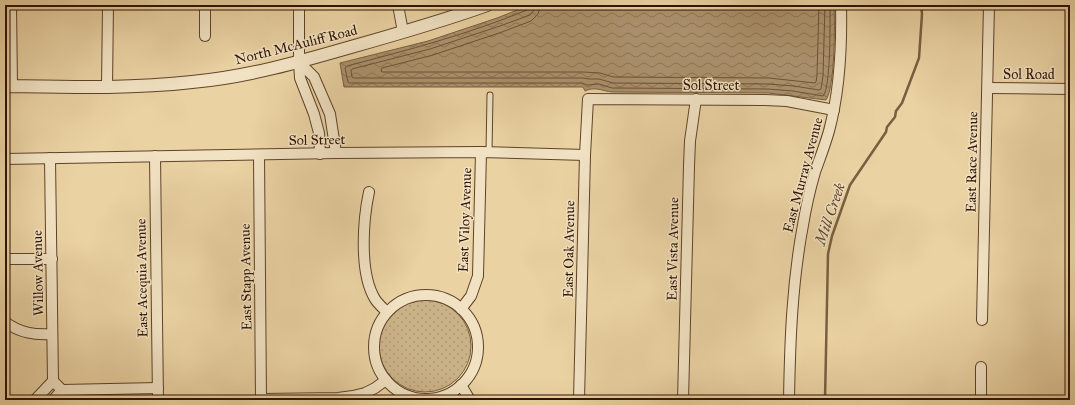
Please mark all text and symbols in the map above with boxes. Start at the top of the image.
street label: North McAuliff Road [233,22,359,68]
street label: Sol Road [1003,66,1055,83]
street label: Sol Street [683,77,739,94]
street label: East Race Avenue [963,111,981,213]
street label: East Murray Avenue [779,115,827,234]
street label: Sol Street [288,131,346,149]
street label: East Viloy Avenue [455,167,475,273]
water label: Mill Creek [810,180,849,249]
street label: East Vista Avenue [664,197,682,301]
street label: East Oak Avenue [560,200,578,298]
street label: East Acequia Avenue [132,218,153,338]
street label: East Stapp Avenue [237,223,255,331]
street label: Willow Avenue [29,230,47,316]

